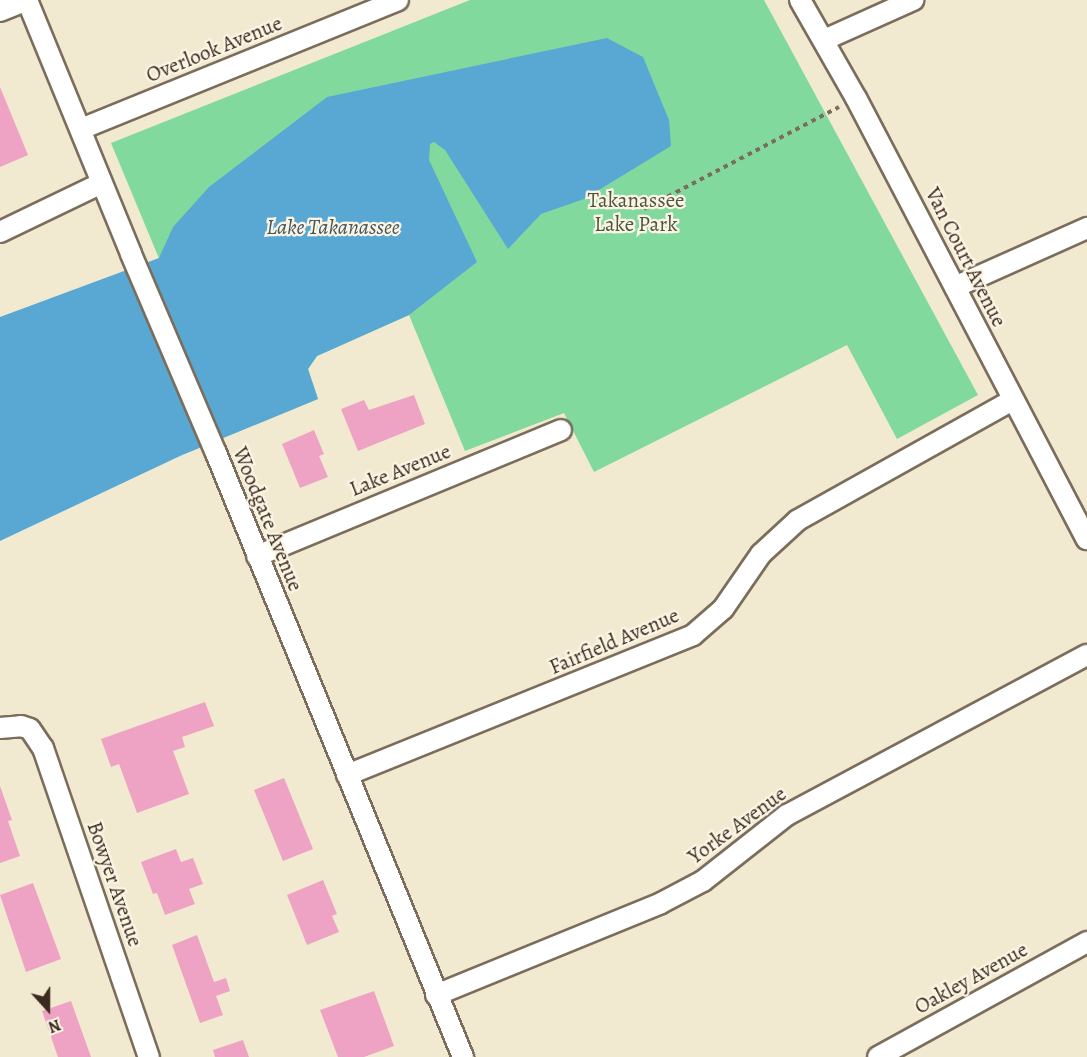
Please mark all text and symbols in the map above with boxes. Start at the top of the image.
street label: Overlook Avenue [142,10,286,88]
street label: Van Court Avenue [920,183,1012,331]
park label: Takanassee Lake Park [588,187,684,237]
water label: Lake Takanassee [266,215,400,241]
street label: Lake Avenue [346,438,454,502]
street label: Woodgate Avenue [228,443,308,595]
street label: Fairfield Avenue [545,602,683,680]
street label: Yorke Avenue [683,781,791,869]
street label: Bowyer Avenue [82,818,148,950]
street label: Oakley Avenue [910,937,1032,1019]
north arrow [18,979,78,1039]
text: N [45,1013,64,1038]

